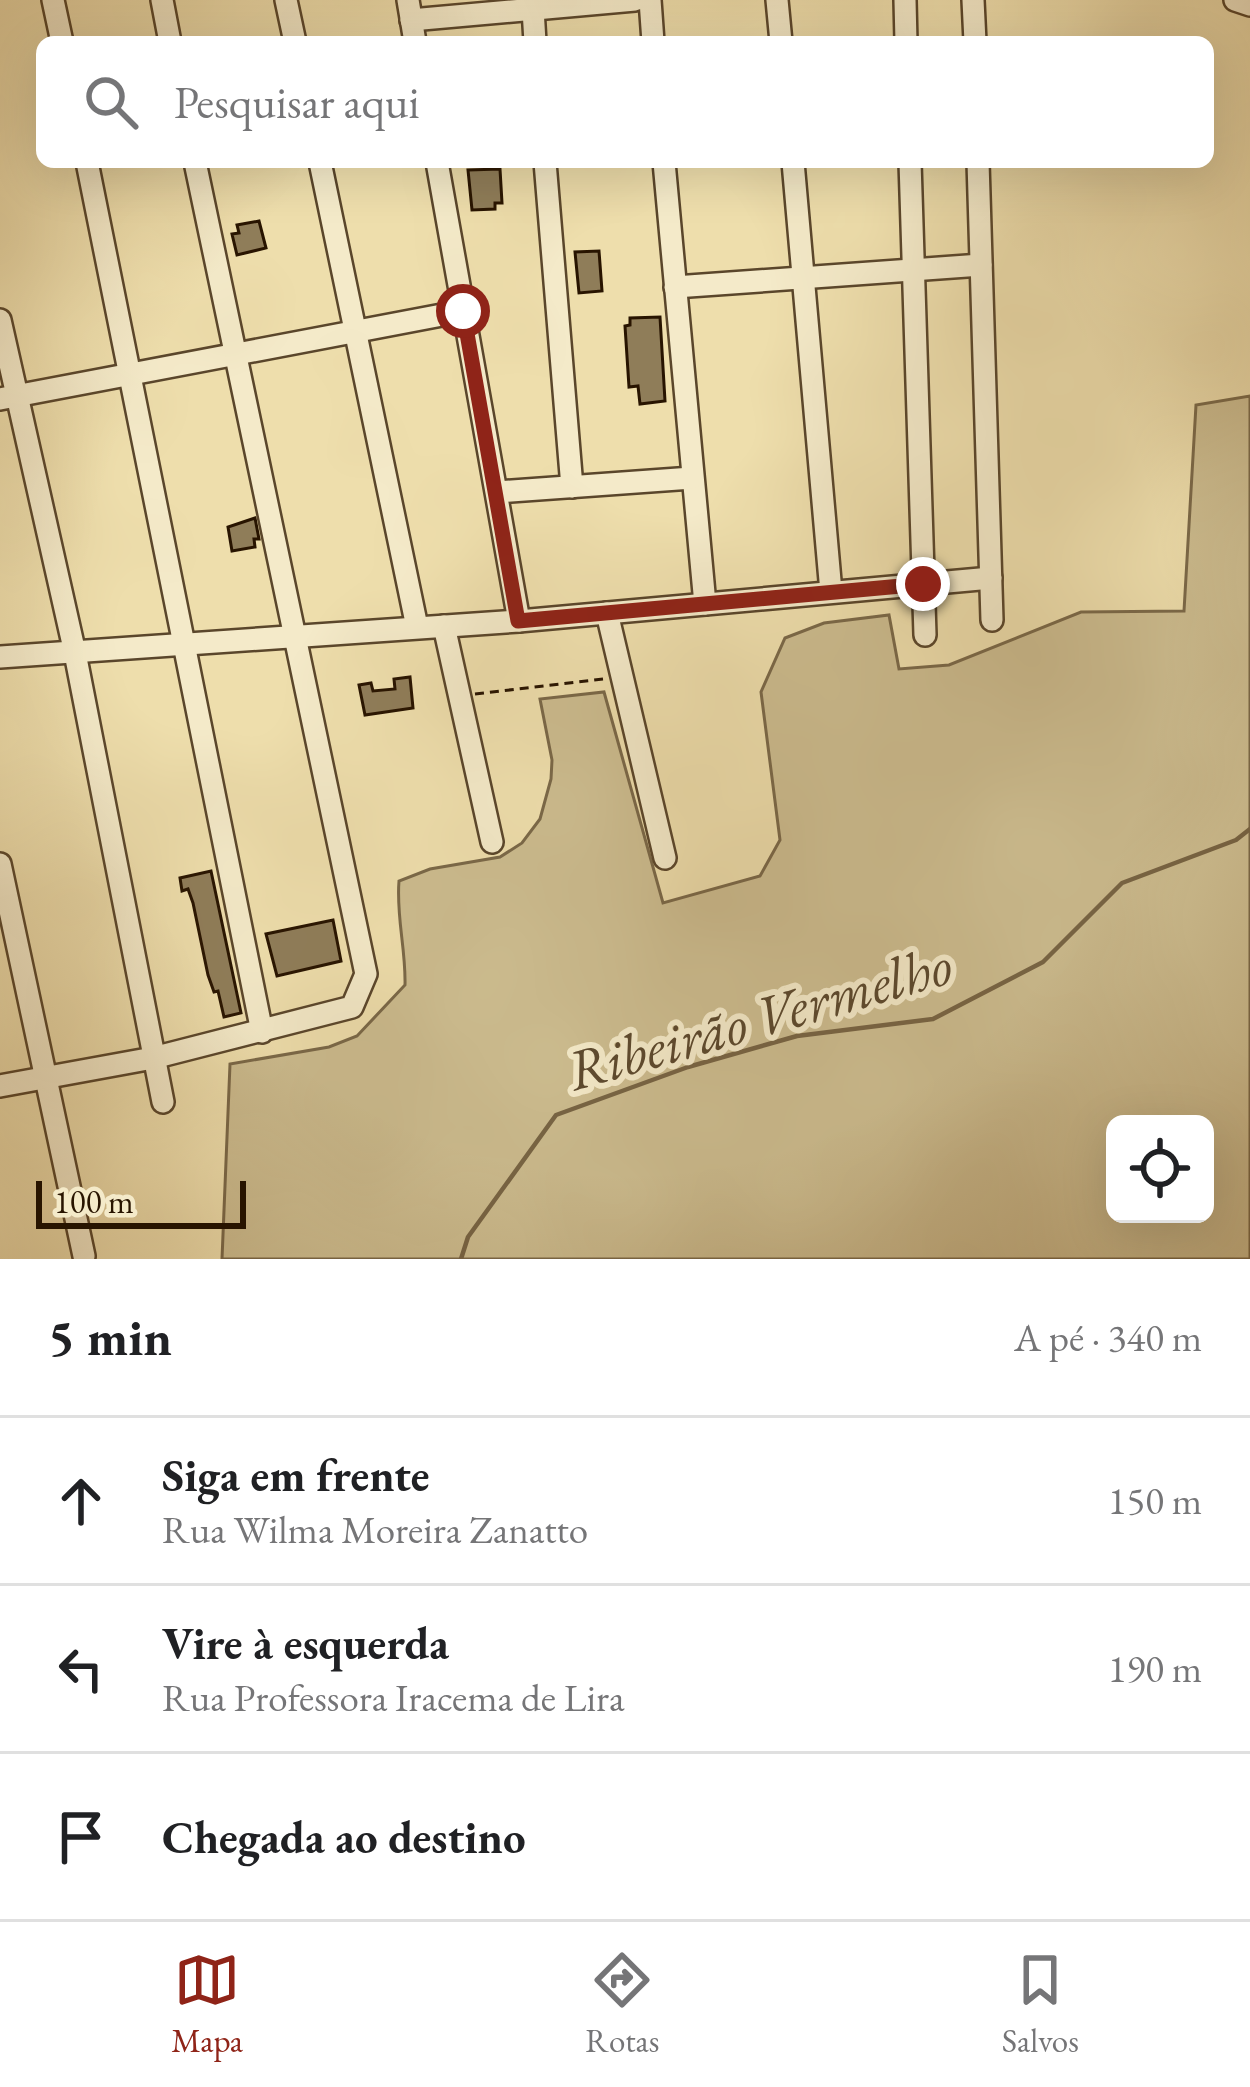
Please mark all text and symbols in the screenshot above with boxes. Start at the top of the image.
search box [36,36,1214,168]
icon: search [78,69,144,135]
text: Pesquisar aqui [174,73,420,131]
route start [436,284,490,338]
route end [896,557,950,611]
water label: Ribeirão Vermelho [558,927,960,1107]
map controls [1106,1115,1214,1223]
button: locate [1106,1115,1214,1223]
scale bar [36,1175,246,1228]
text: 100 m [54,1180,134,1223]
text: 5 min [48,1304,172,1370]
text: A pé · 340 m [1014,1312,1202,1363]
text: Siga em frente [162,1446,430,1504]
icon: ahead [48,1468,114,1534]
text: 150 m [1108,1475,1202,1526]
text: Rua Wilma Moreira Zanatto [162,1504,588,1555]
text: Vire à esquerda [162,1614,449,1672]
icon: left [48,1636,114,1702]
text: 190 m [1108,1643,1202,1694]
text: Rua Professora Iracema de Lira [162,1672,625,1723]
icon: arrive [48,1804,114,1870]
text: Chegada ao destino [162,1808,526,1866]
tab: Mapa [171,1947,243,2062]
tab: Rotas [585,1947,659,2062]
tab: Salvos [1002,1947,1079,2062]

